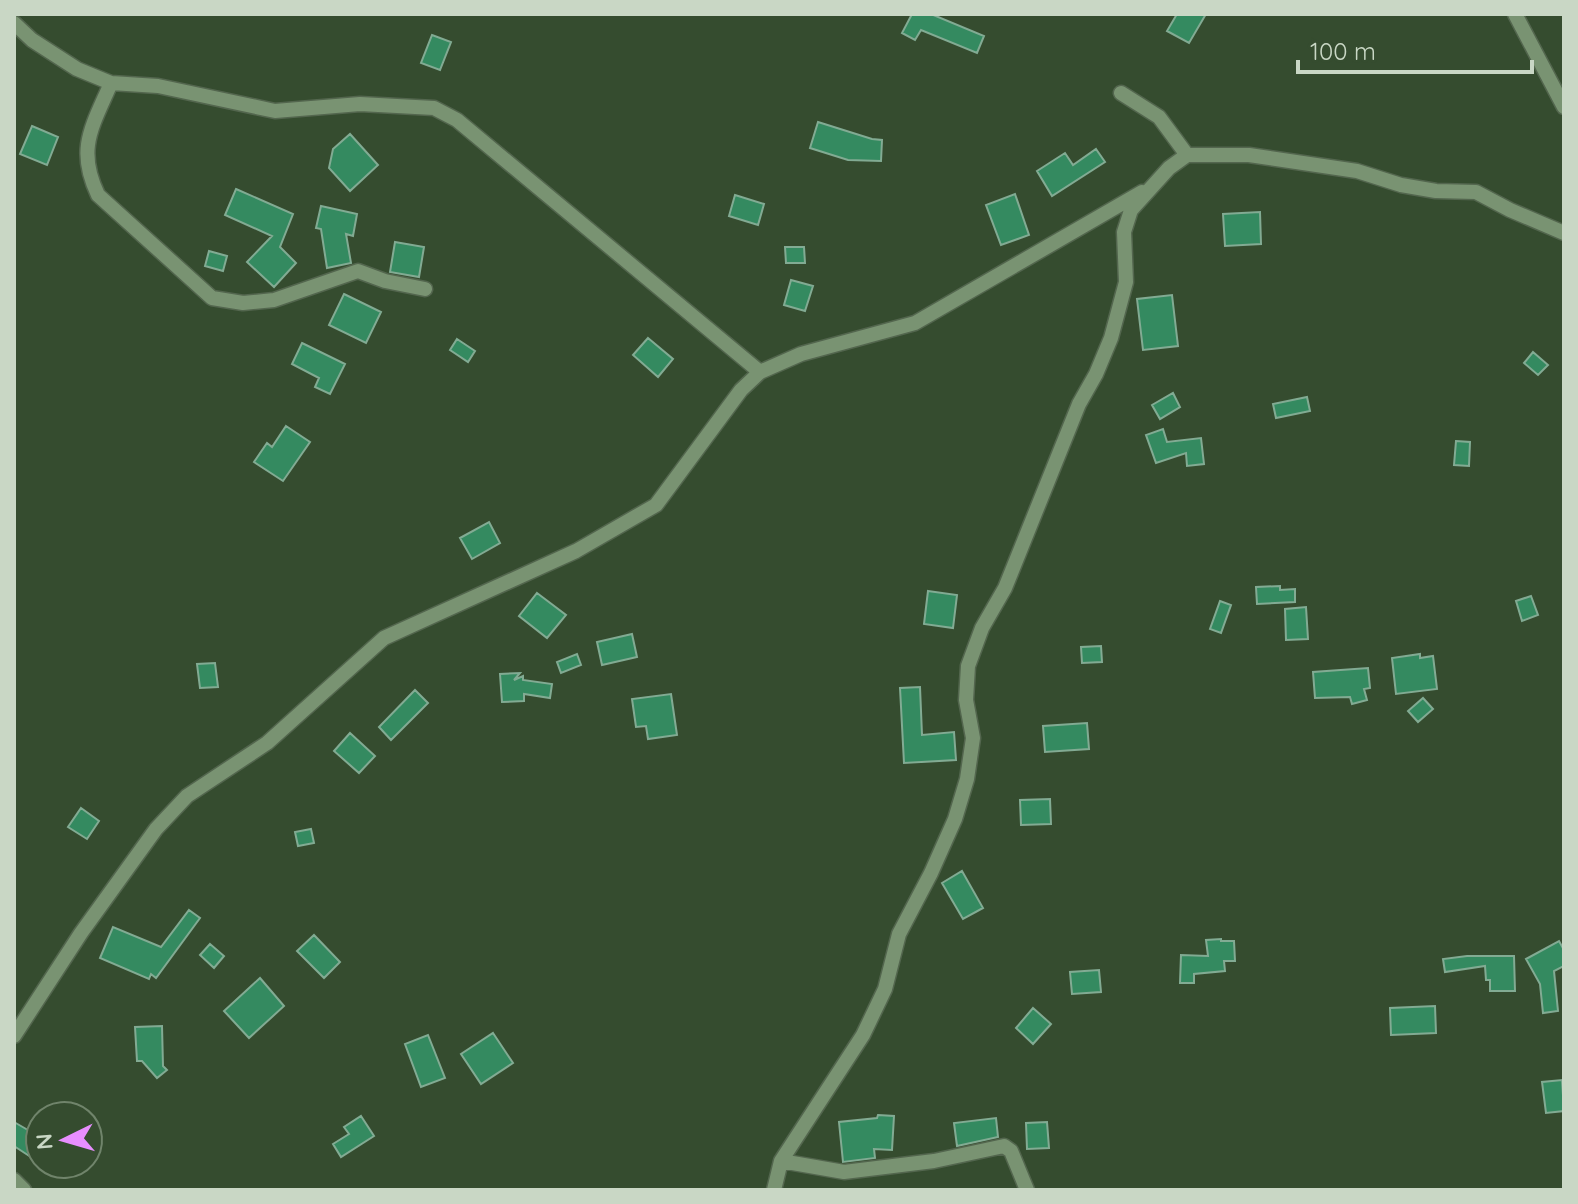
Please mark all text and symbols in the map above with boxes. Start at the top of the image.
scale bar [1298,24,1532,74]
text: 100 m [1310,36,1376,66]
north arrow [24,1100,104,1180]
text: N [29,1132,59,1151]

